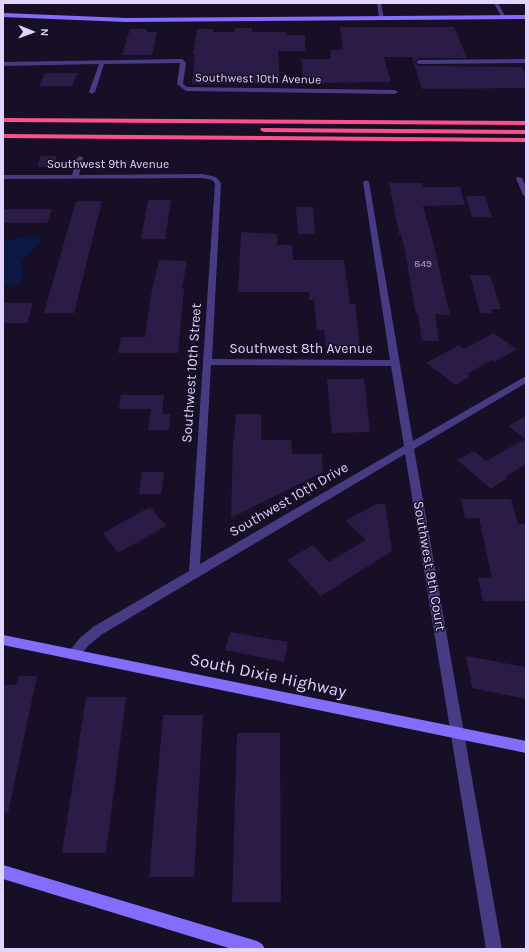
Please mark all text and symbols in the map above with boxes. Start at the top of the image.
north arrow [12,12,52,52]
text: N [38,28,51,36]
street label: Southwest 10th Avenue [195,71,321,87]
street label: Southwest 9th Avenue [47,158,169,172]
house number: 849 [414,258,432,270]
street label: Southwest 10th Street [179,303,205,443]
street label: Southwest 8th Avenue [229,341,373,357]
street label: Southwest 10th Drive [227,459,351,541]
street label: Southwest 9th Court [409,500,449,632]
street label: South Dixie Highway [188,649,348,703]

